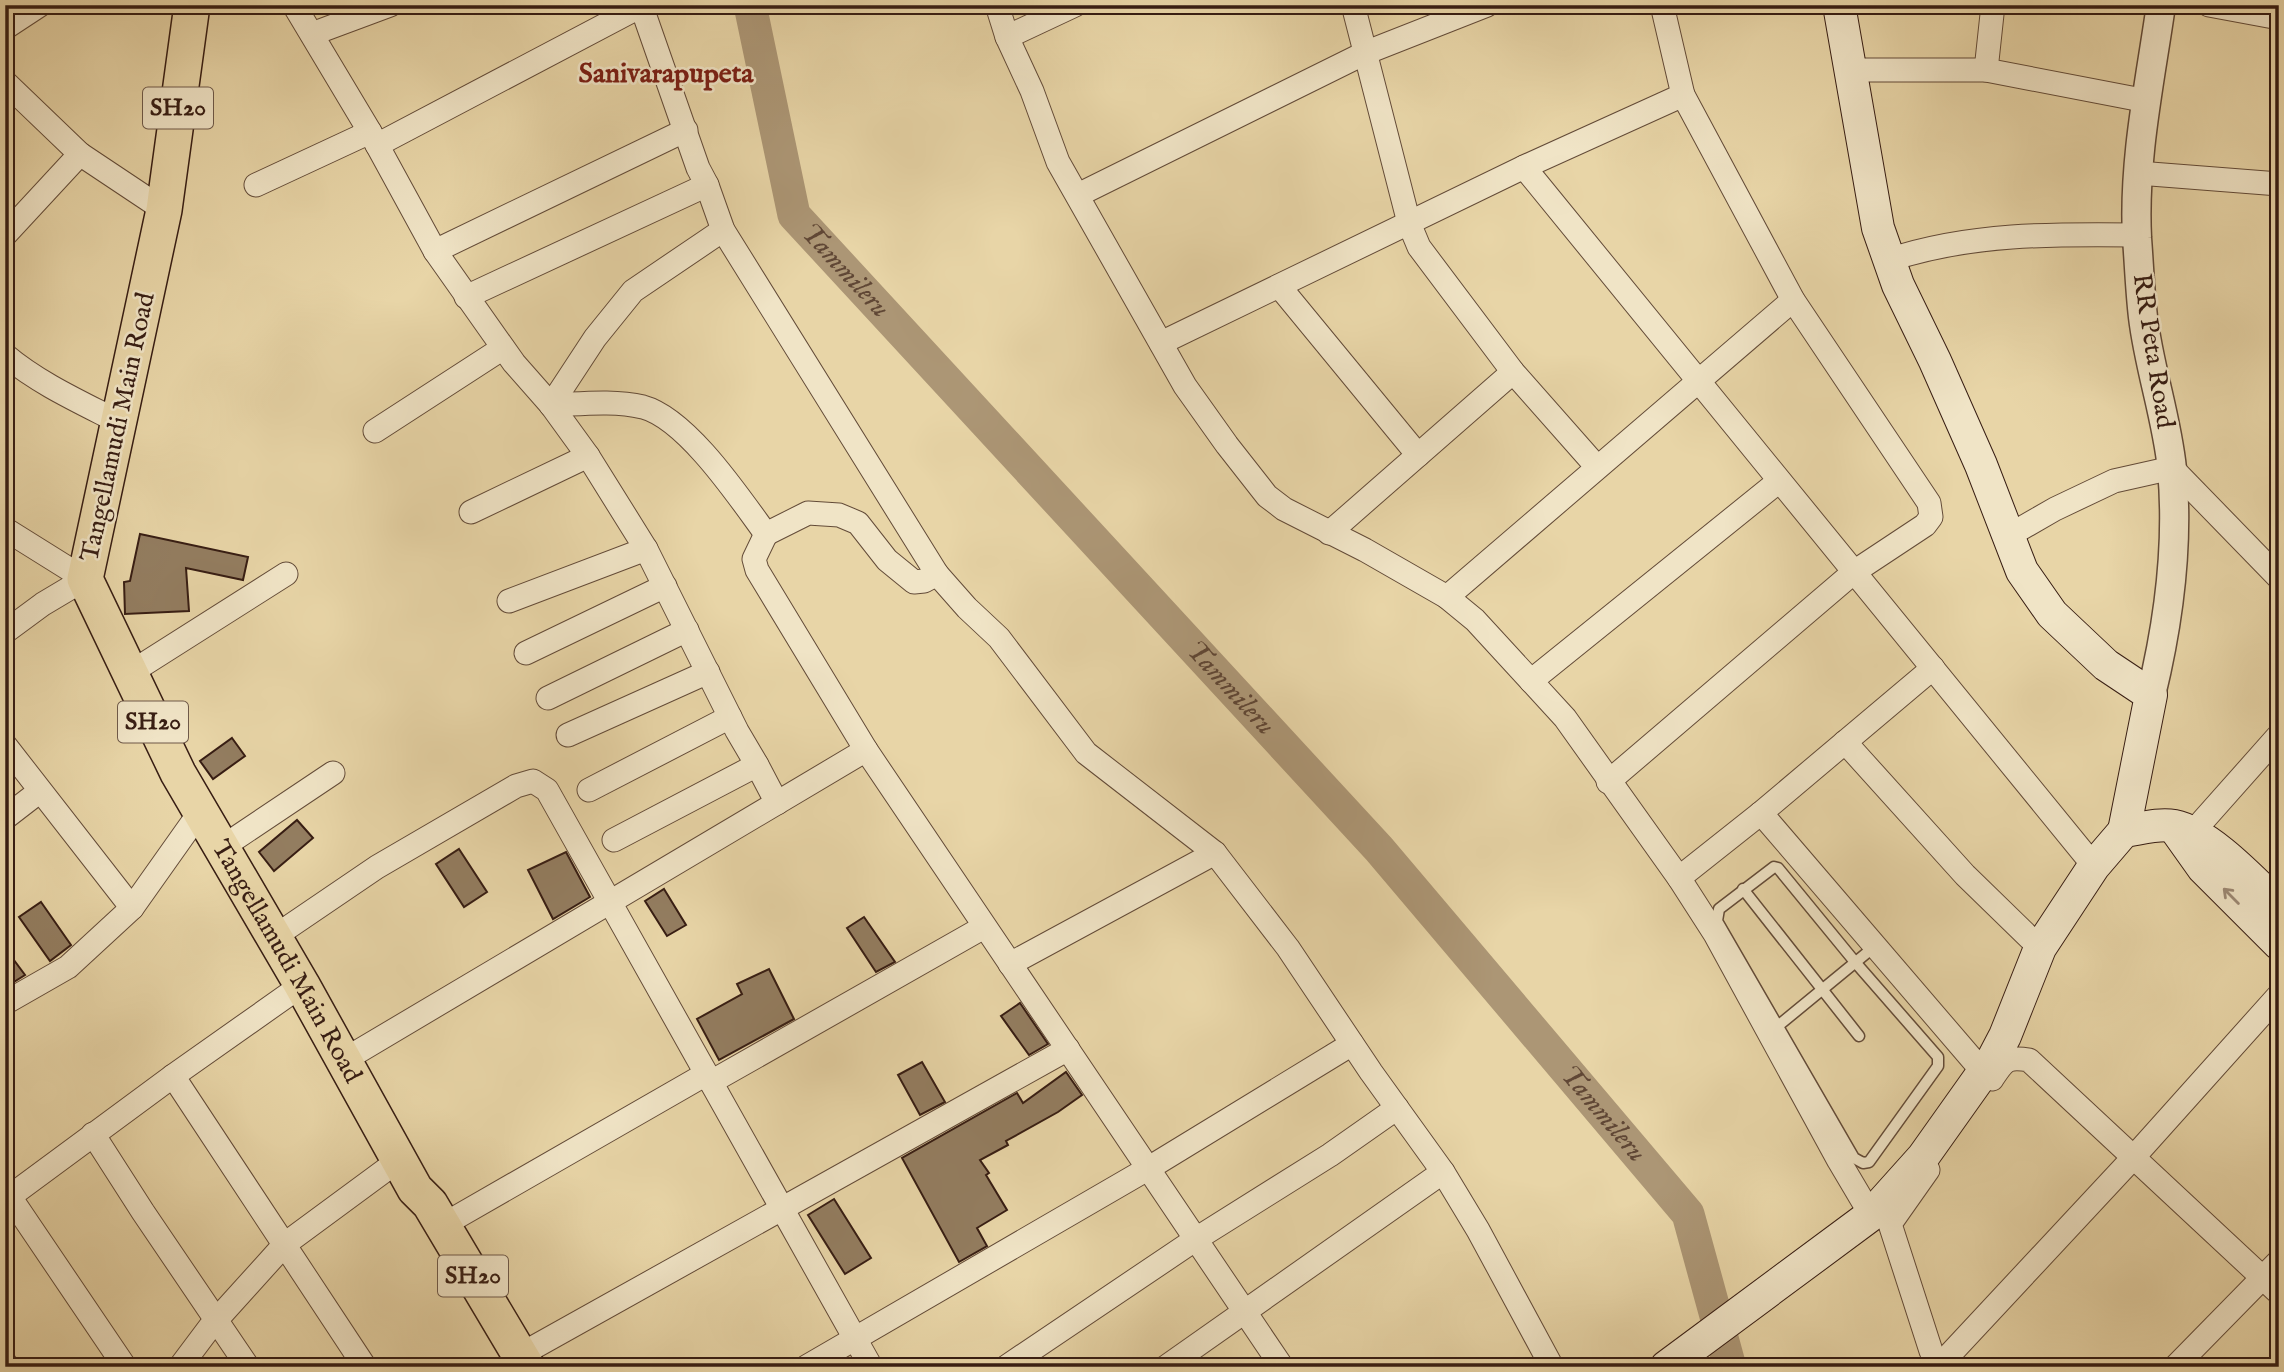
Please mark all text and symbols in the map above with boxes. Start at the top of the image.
district label: Sanivarapupeta [579,57,754,92]
road number: SH20 [143,88,213,128]
water label: Tammileru [793,216,897,325]
street label: RR Peta Road [2124,271,2182,431]
street label: Tangellamudi Main Road [73,289,163,565]
water label: Tammileru [1178,633,1283,743]
road number: SH20 [118,702,188,742]
street label: Tangellamudi Main Road [204,834,369,1089]
one-way arrow [2222,887,2239,904]
water label: Tammileru [1552,1058,1654,1169]
road number: SH20 [438,1256,508,1296]

